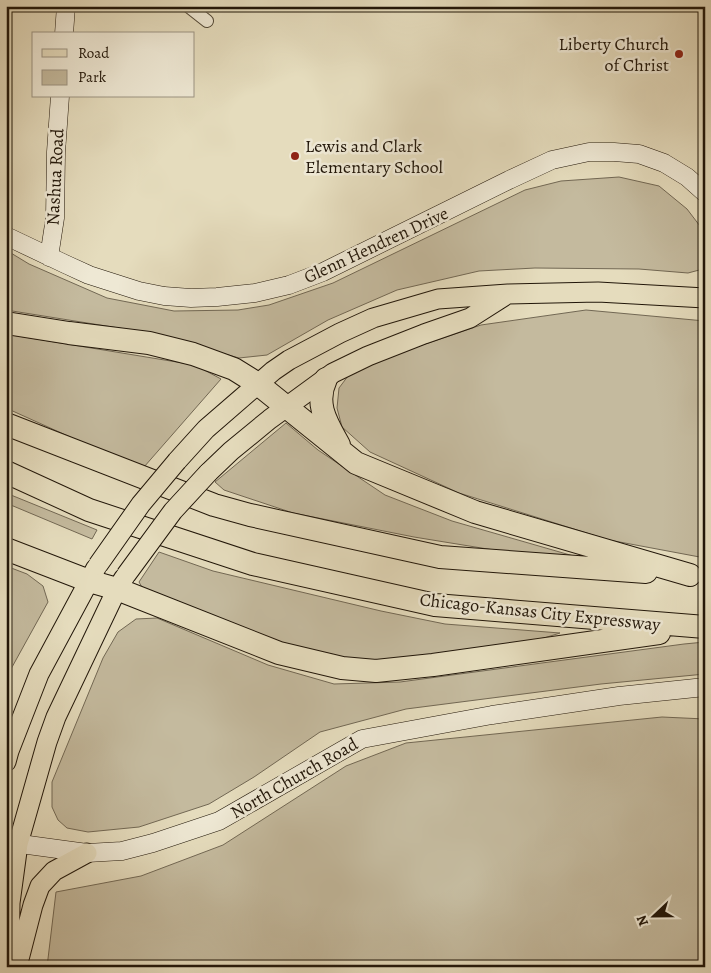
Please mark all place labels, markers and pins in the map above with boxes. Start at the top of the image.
place label: Liberty Church of Christ [559,32,669,77]
marker: Liberty Church of Christ [673,48,685,60]
place label: Lewis and Clark Elementary School [305,134,443,179]
marker: Lewis and Clark Elementary School [289,150,301,162]

